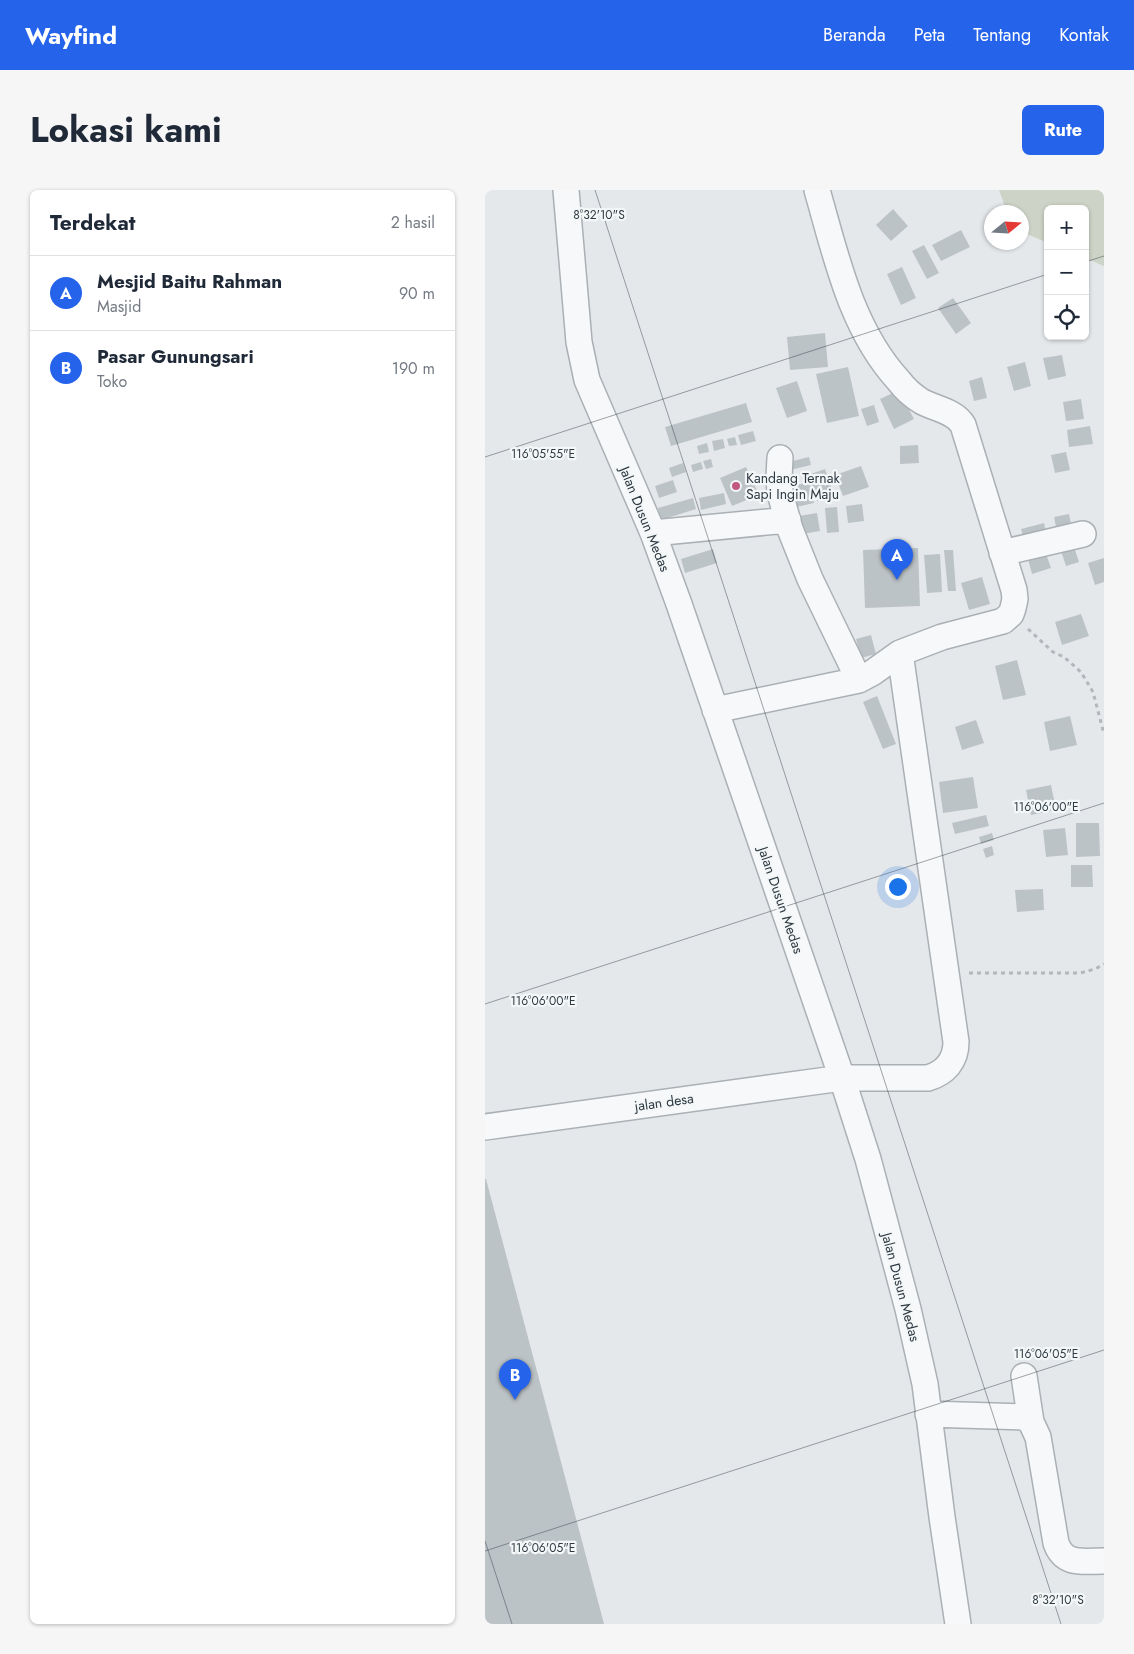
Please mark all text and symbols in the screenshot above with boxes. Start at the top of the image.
text: Wayfind [25,18,117,53]
text: Beranda [823,22,886,48]
text: Peta [914,22,945,48]
text: Tentang [973,22,1031,48]
text: Kontak [1059,22,1109,48]
text: Lokasi kami [30,105,222,155]
button: Rute [1022,105,1104,155]
north arrow [984,205,1029,250]
map controls [1044,205,1089,340]
button: + [1044,205,1089,250]
text: 8°32'10"S [573,206,625,224]
text: Terdekat [50,208,135,238]
text: 2 hasil [391,211,435,234]
button: − [1044,250,1089,295]
text: Mesjid Baitu Rahman [97,268,282,295]
text: A [60,282,72,305]
text: 90 m [399,282,435,305]
text: Masjid [97,295,141,318]
button: locate [1044,295,1089,340]
text: Pasar Gunungsari [97,343,254,370]
text: B [61,357,71,380]
text: 190 m [392,357,435,380]
text: Toko [97,370,127,393]
text: 116°05'55"E [511,445,575,463]
street label: Jalan Dusun Medas [614,462,675,575]
place label: Kandang Ternak Sapi Ingin Maju [746,468,840,504]
marker: Kandang Ternak Sapi Ingin Maju [730,480,742,492]
pin: A [881,539,913,580]
text: 116°06'00"E [1013,798,1079,816]
street label: Jalan Dusun Medas [753,842,809,957]
your location [885,874,911,900]
text: 116°06'00"E [510,992,576,1010]
street label: jalan desa [632,1088,695,1116]
street label: Jalan Dusun Medas [876,1228,925,1344]
text: 116°06'05"E [1014,1345,1078,1363]
pin: B [499,1359,531,1400]
text: 116°06'05"E [511,1539,575,1557]
text: 8°32'10"S [1032,1591,1084,1609]

